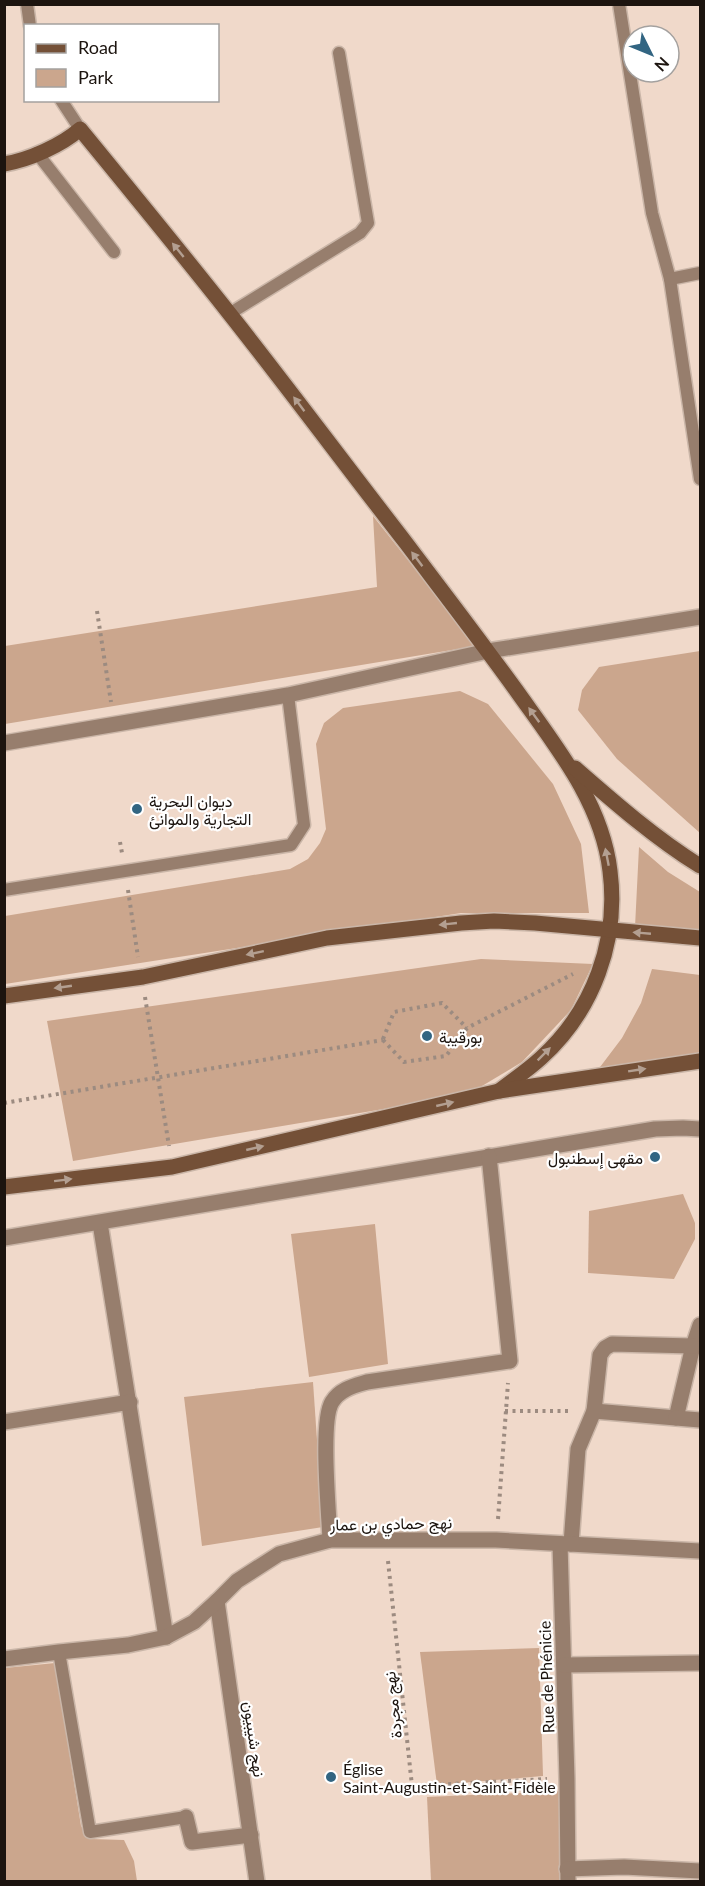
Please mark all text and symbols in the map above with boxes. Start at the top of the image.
legend [24,24,219,102]
north arrow [621,24,681,84]
text: Road [78,36,118,58]
text: N [651,54,673,76]
text: Park [78,66,114,88]
one-way arrow [173,243,185,258]
one-way arrow [292,396,305,412]
one-way arrow [412,551,424,566]
one-way arrow [529,707,540,723]
place label: ديوان البحرية التجارية والموانئ [149,791,251,830]
marker: ديوان البحرية التجارية والموانئ [130,802,144,816]
one-way arrow [602,848,611,867]
one-way arrow [438,919,457,929]
one-way arrow [633,928,652,938]
one-way arrow [245,949,264,958]
one-way arrow [54,983,73,992]
place label: بورقيبة [439,1027,482,1048]
marker: بورقيبة [420,1029,434,1043]
one-way arrow [537,1048,551,1062]
one-way arrow [627,1066,646,1075]
one-way arrow [435,1099,454,1108]
one-way arrow [245,1142,264,1152]
place label: مقهى إسطنبول [548,1148,643,1169]
marker: مقهى إسطنبول [648,1150,662,1164]
one-way arrow [53,1175,72,1185]
street label: نهج حمادي بن عمار [329,1512,452,1539]
street label: Rue de Phénicie [535,1621,557,1733]
street label: نهج مجردة [379,1670,408,1739]
street label: نهج شيبيون [237,1700,270,1778]
place label: Église Saint-Augustin-et-Saint-Fidèle [343,1759,556,1796]
marker: Église Saint-Augustin-et-Saint-Fidèle [324,1770,338,1784]

